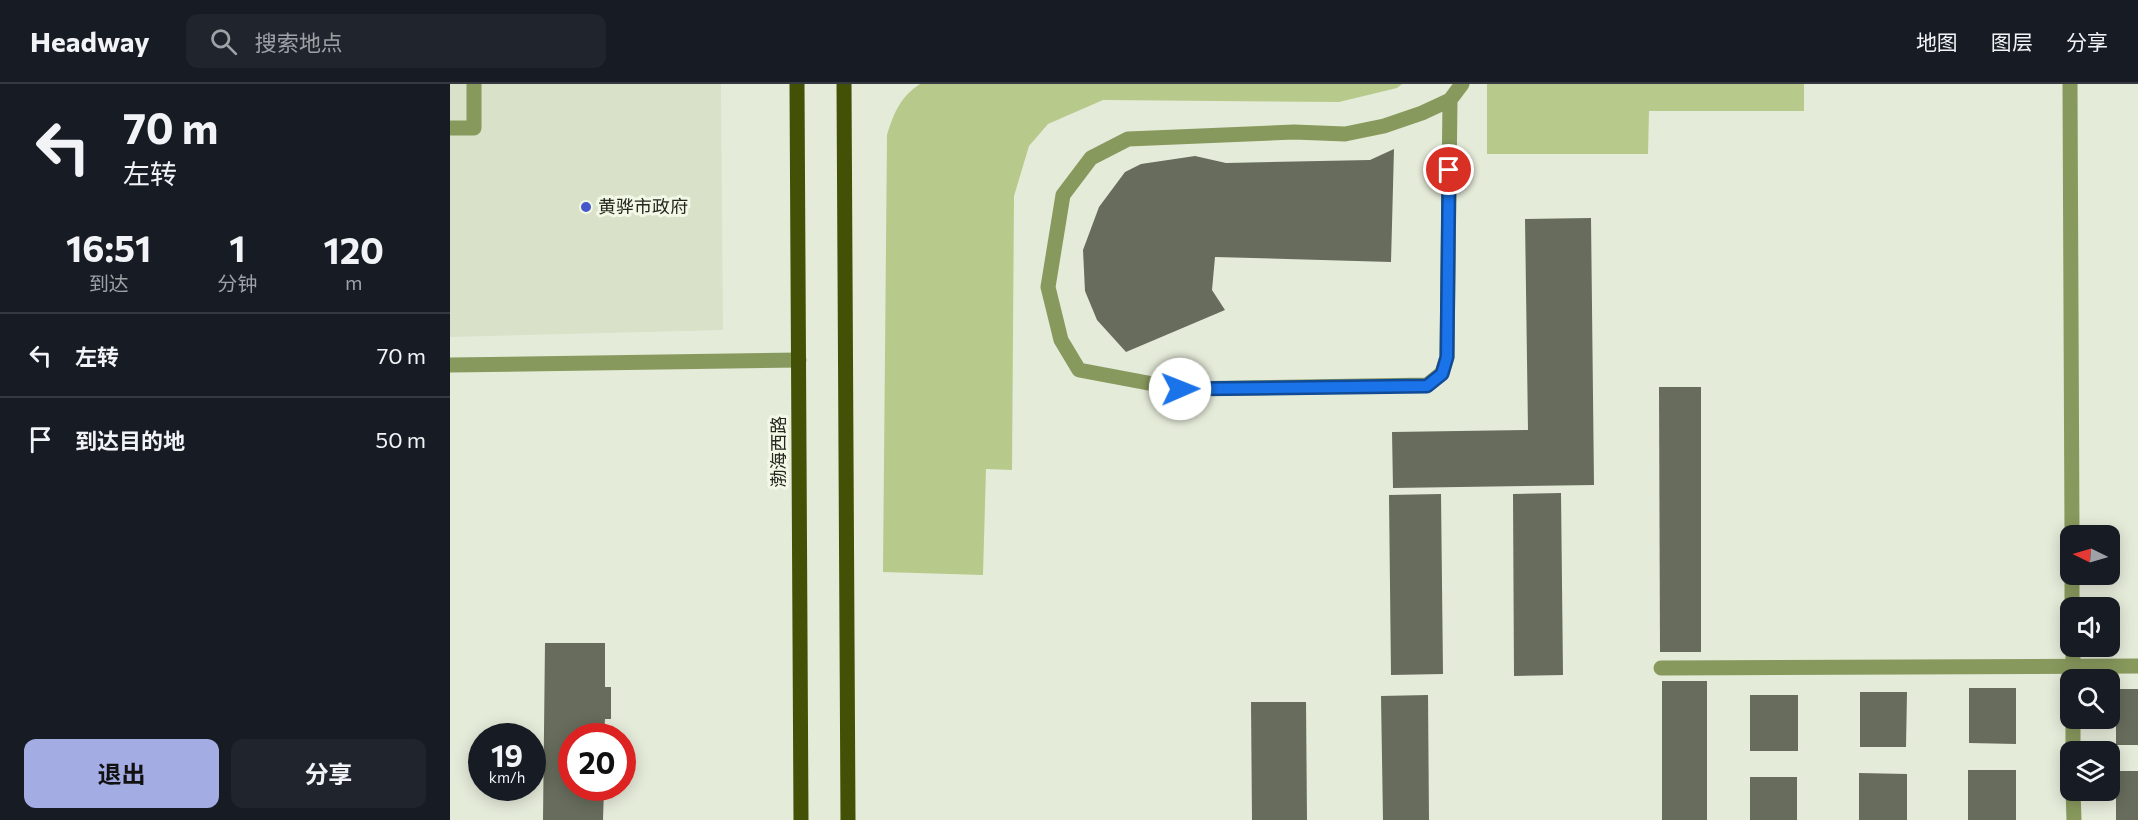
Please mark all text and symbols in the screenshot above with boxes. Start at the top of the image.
search box [186,14,606,68]
text: Headway [30,24,150,58]
icon: search [207,25,240,58]
text: 搜索地点 [255,29,343,56]
text: 地图 [1916,29,1958,54]
text: 图层 [1991,29,2033,54]
text: 分享 [2066,29,2108,54]
text: 70 m [123,101,218,153]
icon: left [24,108,102,186]
pin [1423,144,1474,195]
icon: arrive [1432,153,1465,186]
text: 左转 [123,157,177,190]
place label: 黄骅市政府 [598,195,688,217]
marker: 黄骅市政府 [579,200,593,214]
text: 16:51 [66,225,151,269]
text: 1 [229,225,246,269]
text: 120 [323,227,384,271]
text: m [345,270,362,294]
text: 到达 [89,271,129,295]
text: 分钟 [217,271,257,295]
icon: left [24,339,57,372]
text: 70 m [377,342,426,369]
text: 左转 [75,343,119,370]
position arrow [1148,357,1212,421]
street label: 渤海西路 [767,416,789,488]
icon: arrive [24,423,57,456]
text: 50 m [376,426,426,453]
text: 到达目的地 [75,427,185,454]
north arrow [2060,525,2120,585]
map controls [2060,525,2120,801]
button: sound [2060,597,2120,657]
button: search [2060,669,2120,729]
speed limit sign: 20 [558,723,636,801]
text: 19 [491,736,523,773]
button: 退出 [24,739,219,808]
button: 分享 [231,739,426,808]
button: layers [2060,741,2120,801]
text: km/h [489,768,525,786]

